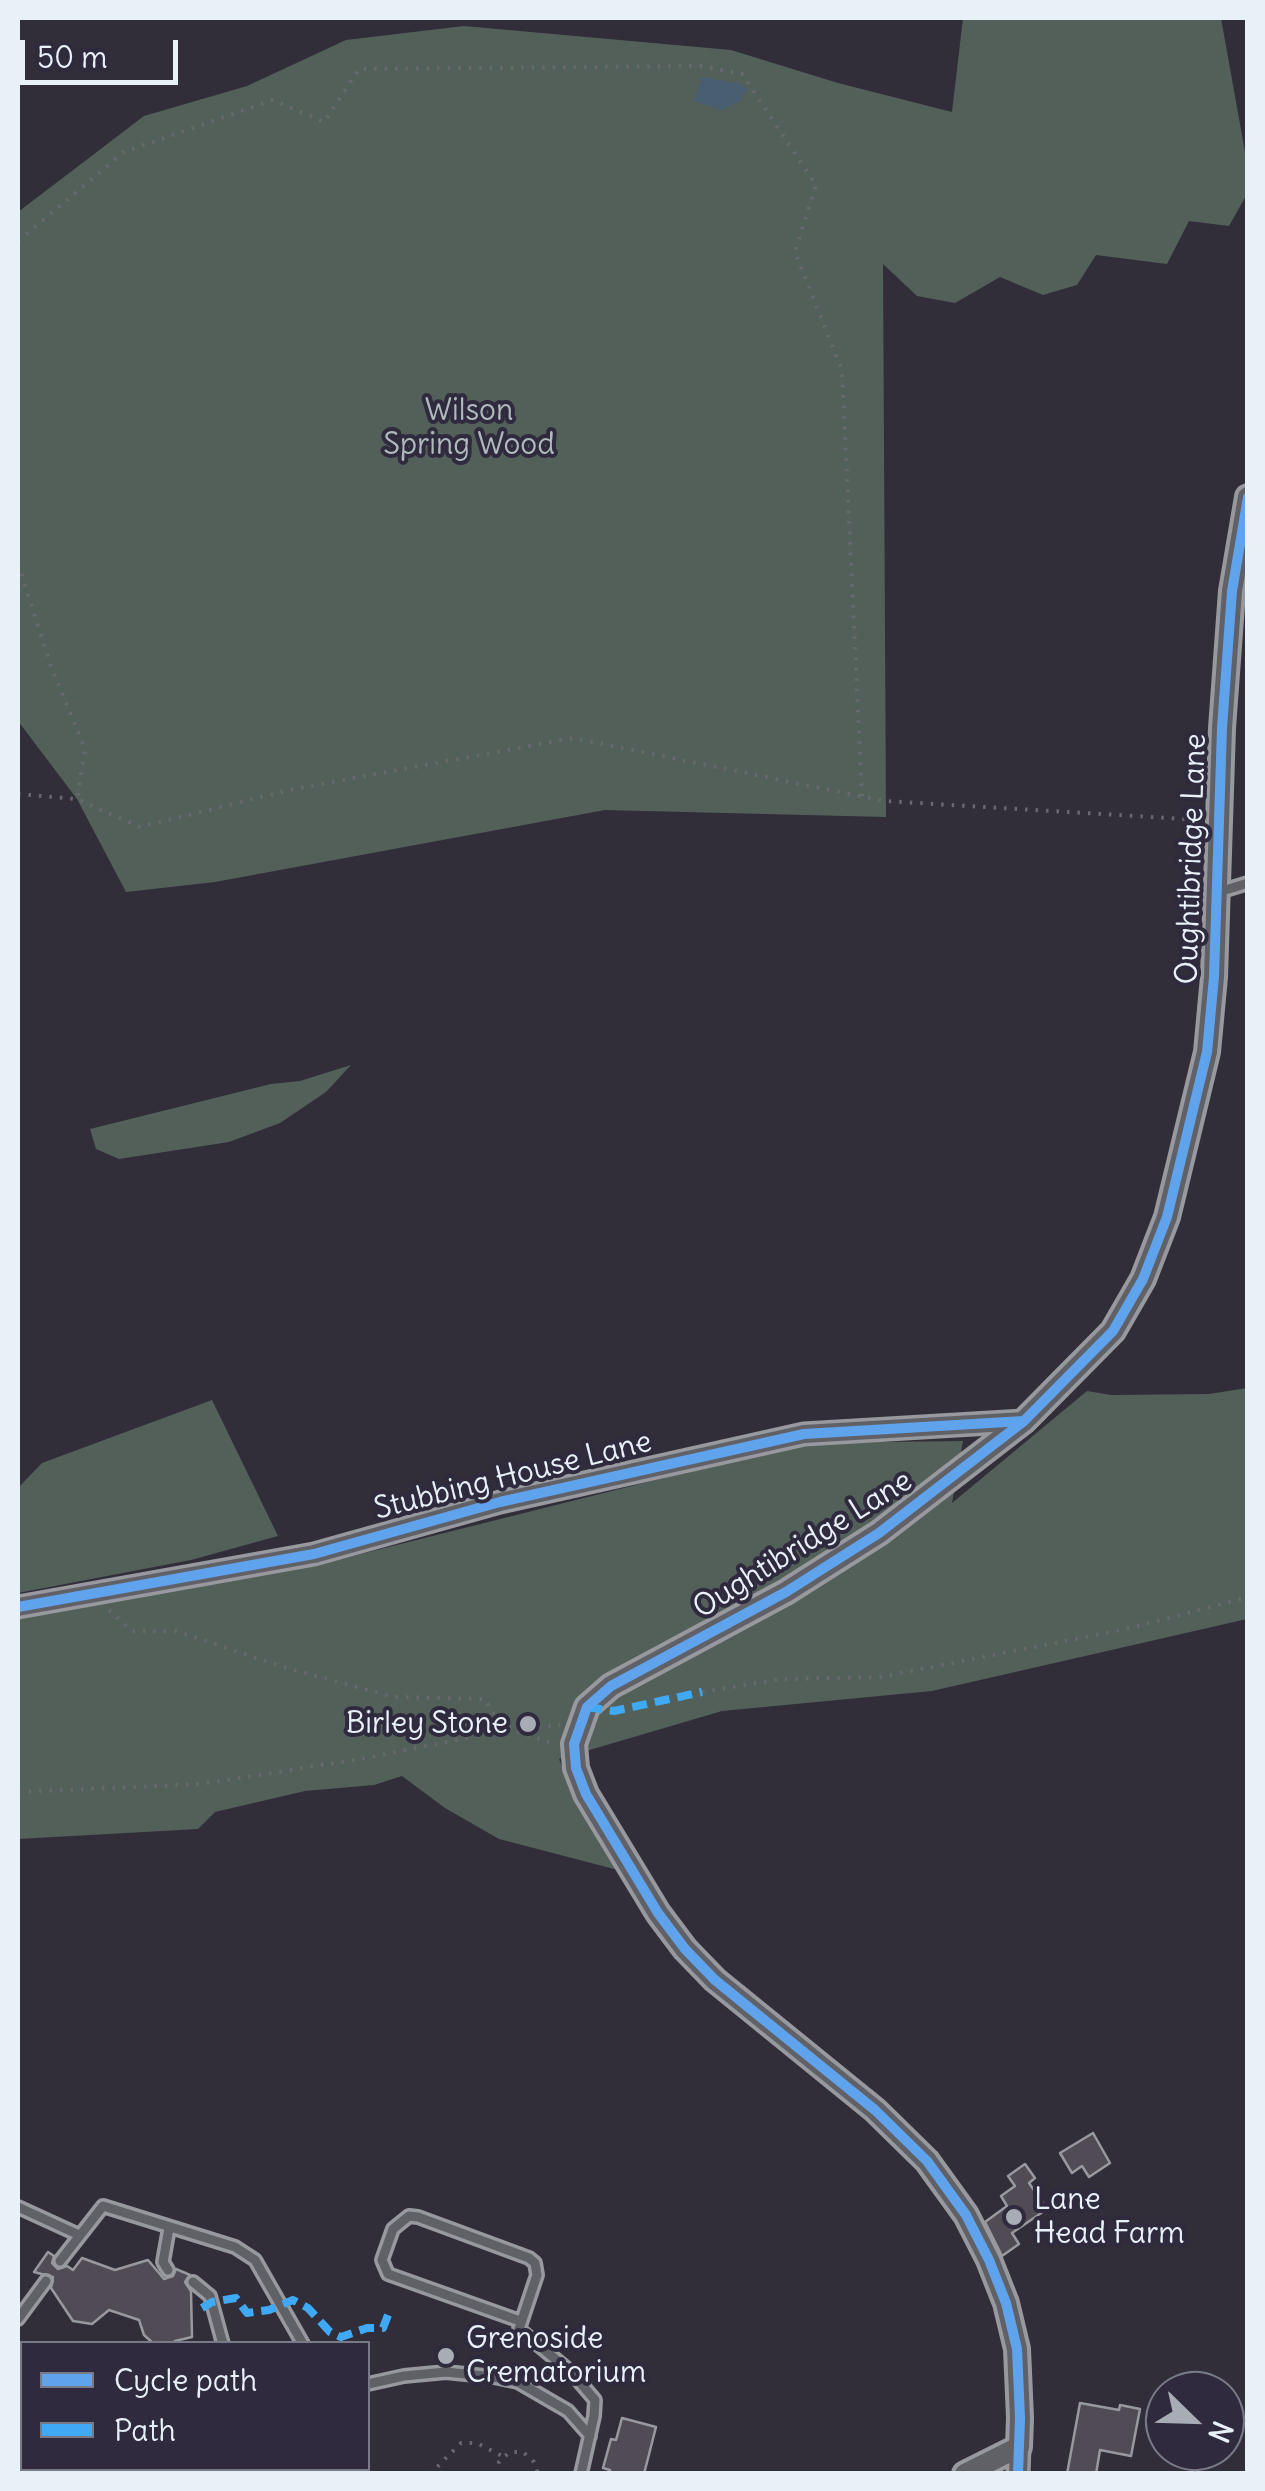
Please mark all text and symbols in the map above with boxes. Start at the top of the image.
scale bar [25,20,182,82]
text: 50 m [37,38,107,76]
park label: Wilson Spring Wood [383,393,555,464]
street label: Oughtibridge Lane [1170,733,1214,985]
street label: Stubbing House Lane [371,1424,655,1528]
street label: Oughtibridge Lane [687,1463,919,1627]
place label: Birley Stone [346,1706,508,1742]
marker: Birley Stone [517,1713,539,1735]
place label: Lane Head Farm [1034,2182,1185,2252]
marker: Lane Head Farm [1003,2206,1025,2228]
place label: Grenoside Crematorium [466,2321,646,2392]
legend [20,2341,370,2471]
marker: Grenoside Crematorium [435,2345,457,2367]
text: Cycle path [114,2361,257,2399]
north arrow [1145,2371,1245,2471]
text: Path [114,2411,176,2449]
text: N [1200,2416,1241,2448]

